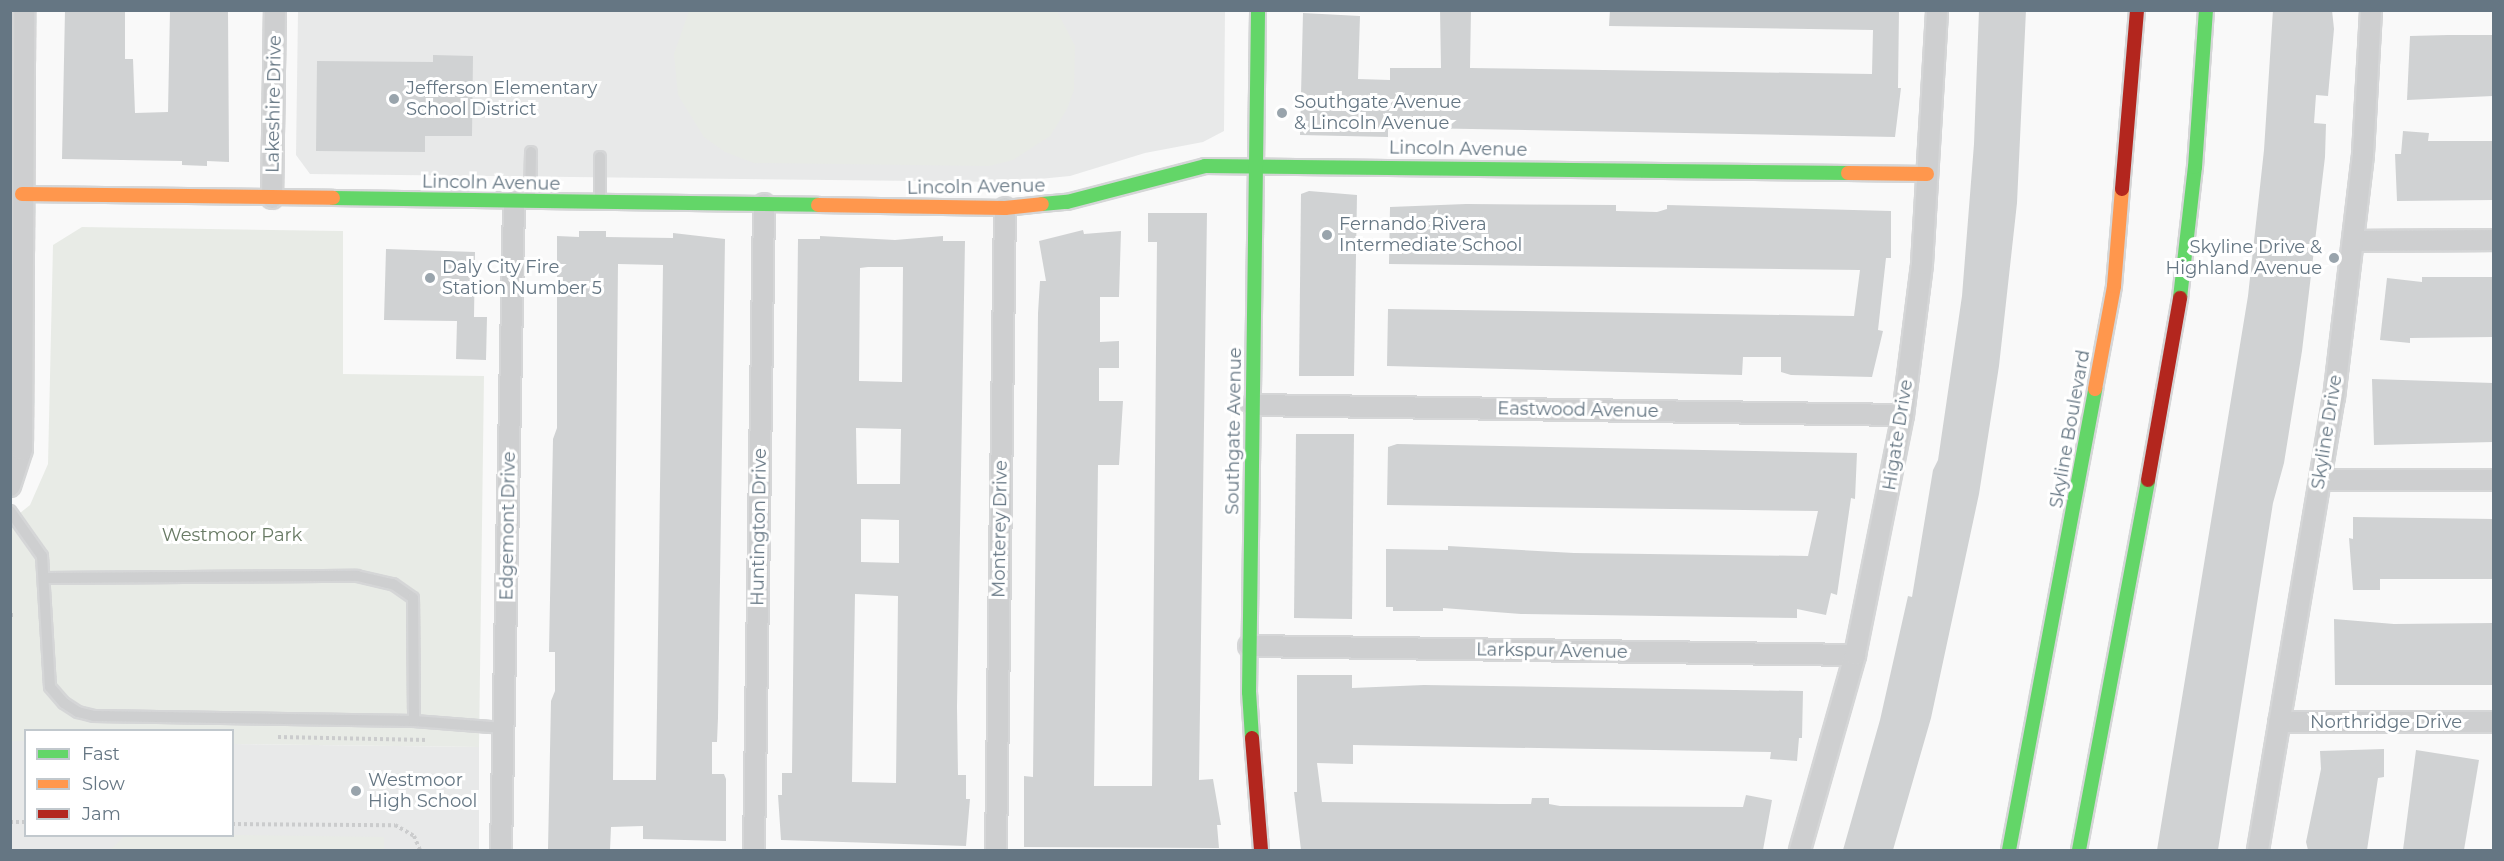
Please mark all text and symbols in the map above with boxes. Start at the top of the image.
street label: Lakeshire Drive [262,35,286,173]
place label: Jefferson Elementary School District [406,78,597,121]
marker: Jefferson Elementary School District [387,92,401,106]
place label: Southgate Avenue & Lincoln Avenue [1294,92,1461,134]
marker: Southgate Avenue & Lincoln Avenue [1275,106,1289,120]
street label: Lincoln Avenue [1389,137,1527,161]
street label: Lincoln Avenue [422,171,560,195]
street label: Lincoln Avenue [907,175,1045,199]
place label: Fernando Rivera Intermediate School [1339,214,1522,256]
marker: Fernando Rivera Intermediate School [1320,228,1334,242]
place label: Skyline Drive & Highland Avenue [2166,237,2322,280]
marker: Skyline Drive & Highland Avenue [2327,251,2341,265]
place label: Daly City Fire Station Number 5 [442,257,602,300]
marker: Daly City Fire Station Number 5 [423,271,437,285]
street label: Southgate Avenue [1222,347,1246,515]
street label: Skyline Boulevard [2045,348,2095,510]
street label: Skyline Drive [2307,373,2347,491]
street label: Higate Drive [1879,378,1917,492]
street label: Eastwood Avenue [1497,398,1659,422]
street label: Huntington Drive [747,448,771,606]
street label: Edgemont Drive [496,451,520,601]
street label: Monterey Drive [988,460,1012,598]
park label: Westmoor Park [162,524,302,546]
street label: Larkspur Avenue [1476,639,1628,663]
street label: Northridge Drive [2310,711,2462,733]
legend [24,729,234,837]
text: Fast [82,743,120,765]
place label: Westmoor High School [368,770,477,812]
text: Slow [82,773,125,795]
marker: Westmoor High School [349,784,363,798]
text: Jam [82,803,121,825]

